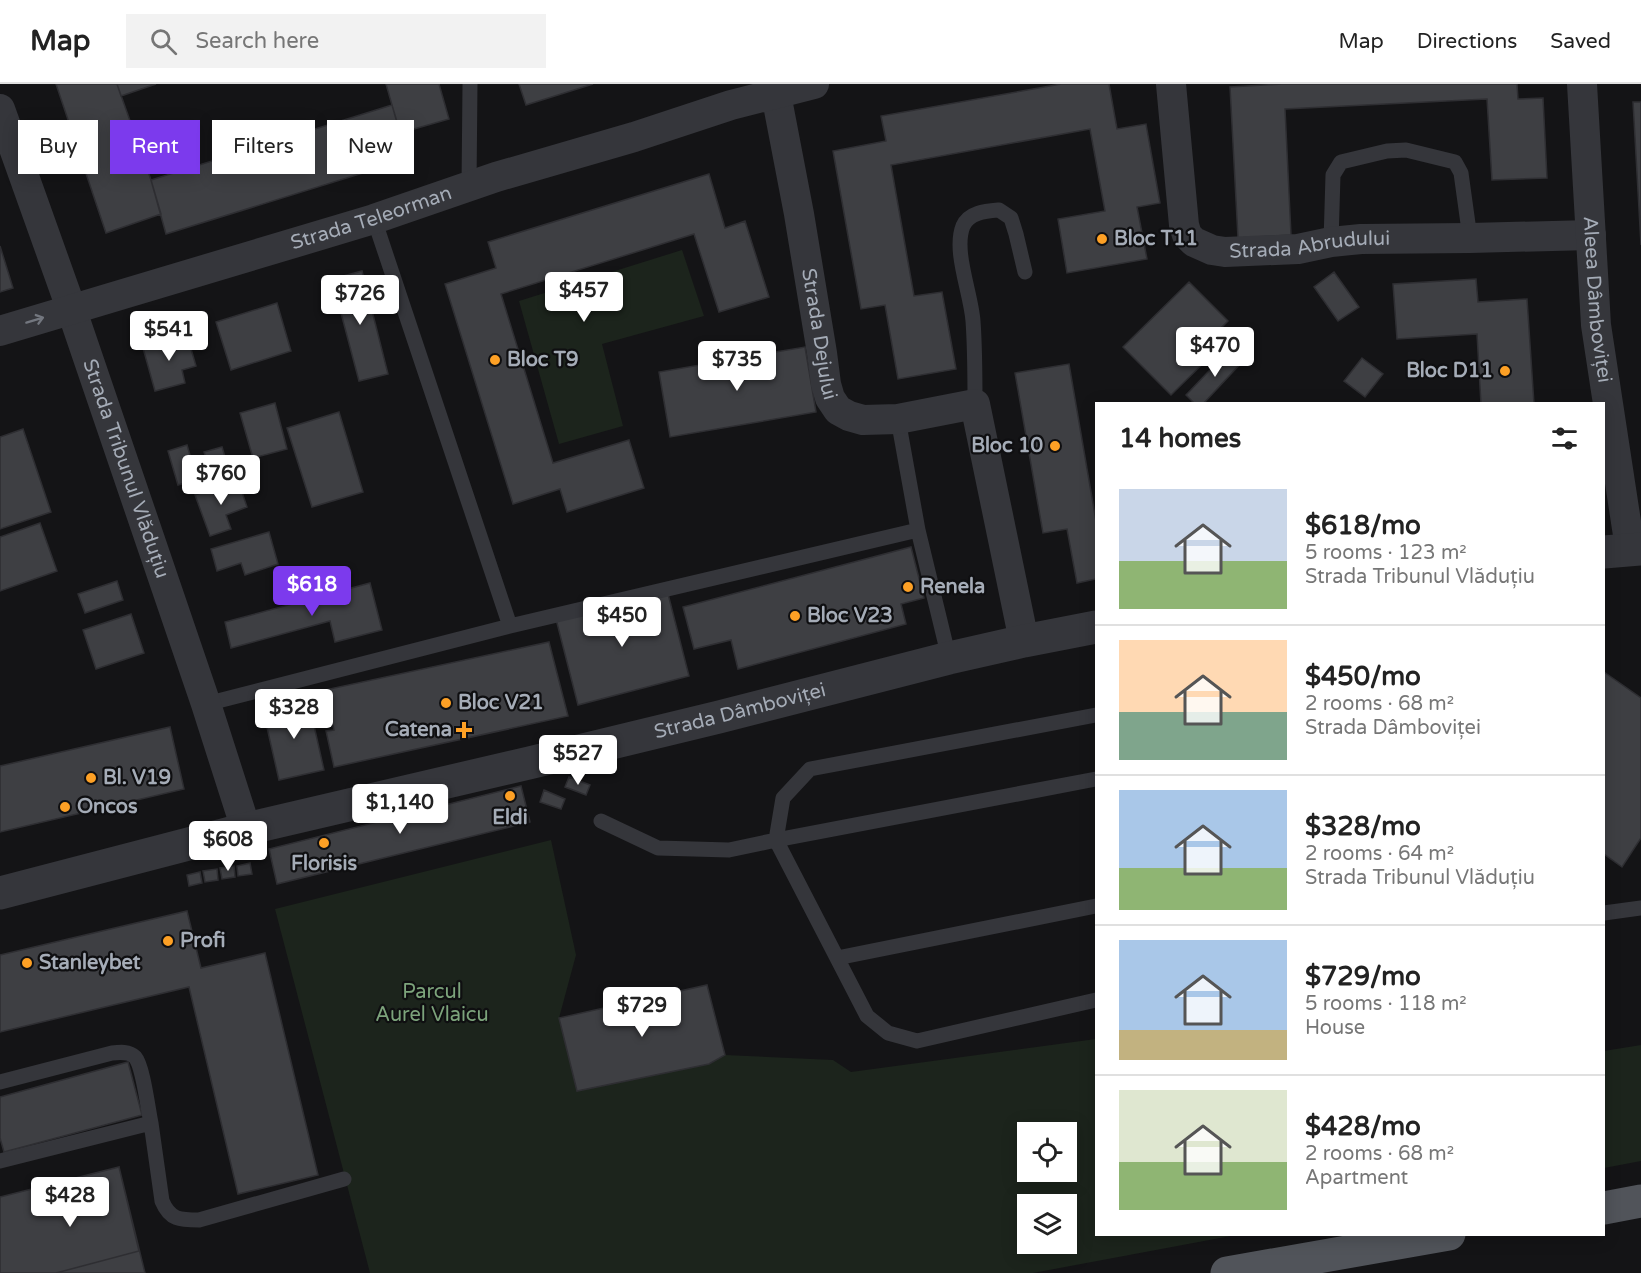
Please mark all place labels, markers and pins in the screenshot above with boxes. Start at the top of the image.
place label: Bloc T11 [1114,227,1198,251]
marker: Bloc T11 [1095,232,1109,246]
pin: $457 [548,272,620,323]
pin: $726 [324,275,396,326]
pin: $541 [133,311,205,362]
pin: $470 [1179,327,1251,378]
pin: $735 [701,341,773,392]
place label: Bloc T9 [507,348,578,372]
marker: Bloc T9 [488,353,502,367]
place label: Bloc D11 [1406,359,1493,383]
marker: Bloc D11 [1498,364,1512,378]
place label: Bloc 10 [971,434,1043,458]
marker: Bloc 10 [1048,439,1062,453]
pin: $760 [185,455,257,506]
pin: $618 [276,566,348,617]
place label: Renela [920,575,985,599]
marker: Renela [901,580,915,594]
pin: $450 [586,597,658,648]
place label: Bloc V23 [807,604,893,628]
marker: Bloc V23 [788,609,802,623]
pin: $328 [258,689,330,740]
place label: Bloc V21 [458,691,544,715]
marker: Bloc V21 [439,696,453,710]
place label: Catena [385,718,452,742]
marker: Catena [457,723,471,737]
pin: $527 [542,735,614,786]
place label: Bl. V19 [103,766,171,790]
marker: Bl. V19 [84,771,98,785]
pin: $1,140 [351,784,449,835]
marker: Eldi [503,789,517,803]
place label: Oncos [77,795,138,819]
marker: Oncos [58,800,72,814]
place label: Eldi [492,806,528,830]
pin: $608 [192,821,264,872]
marker: Florisis [317,836,331,850]
place label: Florisis [291,852,357,876]
place label: Profi [180,929,225,953]
marker: Profi [161,934,175,948]
place label: Stanleybet [39,951,141,975]
marker: Stanleybet [20,956,34,970]
pin: $729 [606,987,678,1038]
pin: $428 [34,1177,106,1228]

